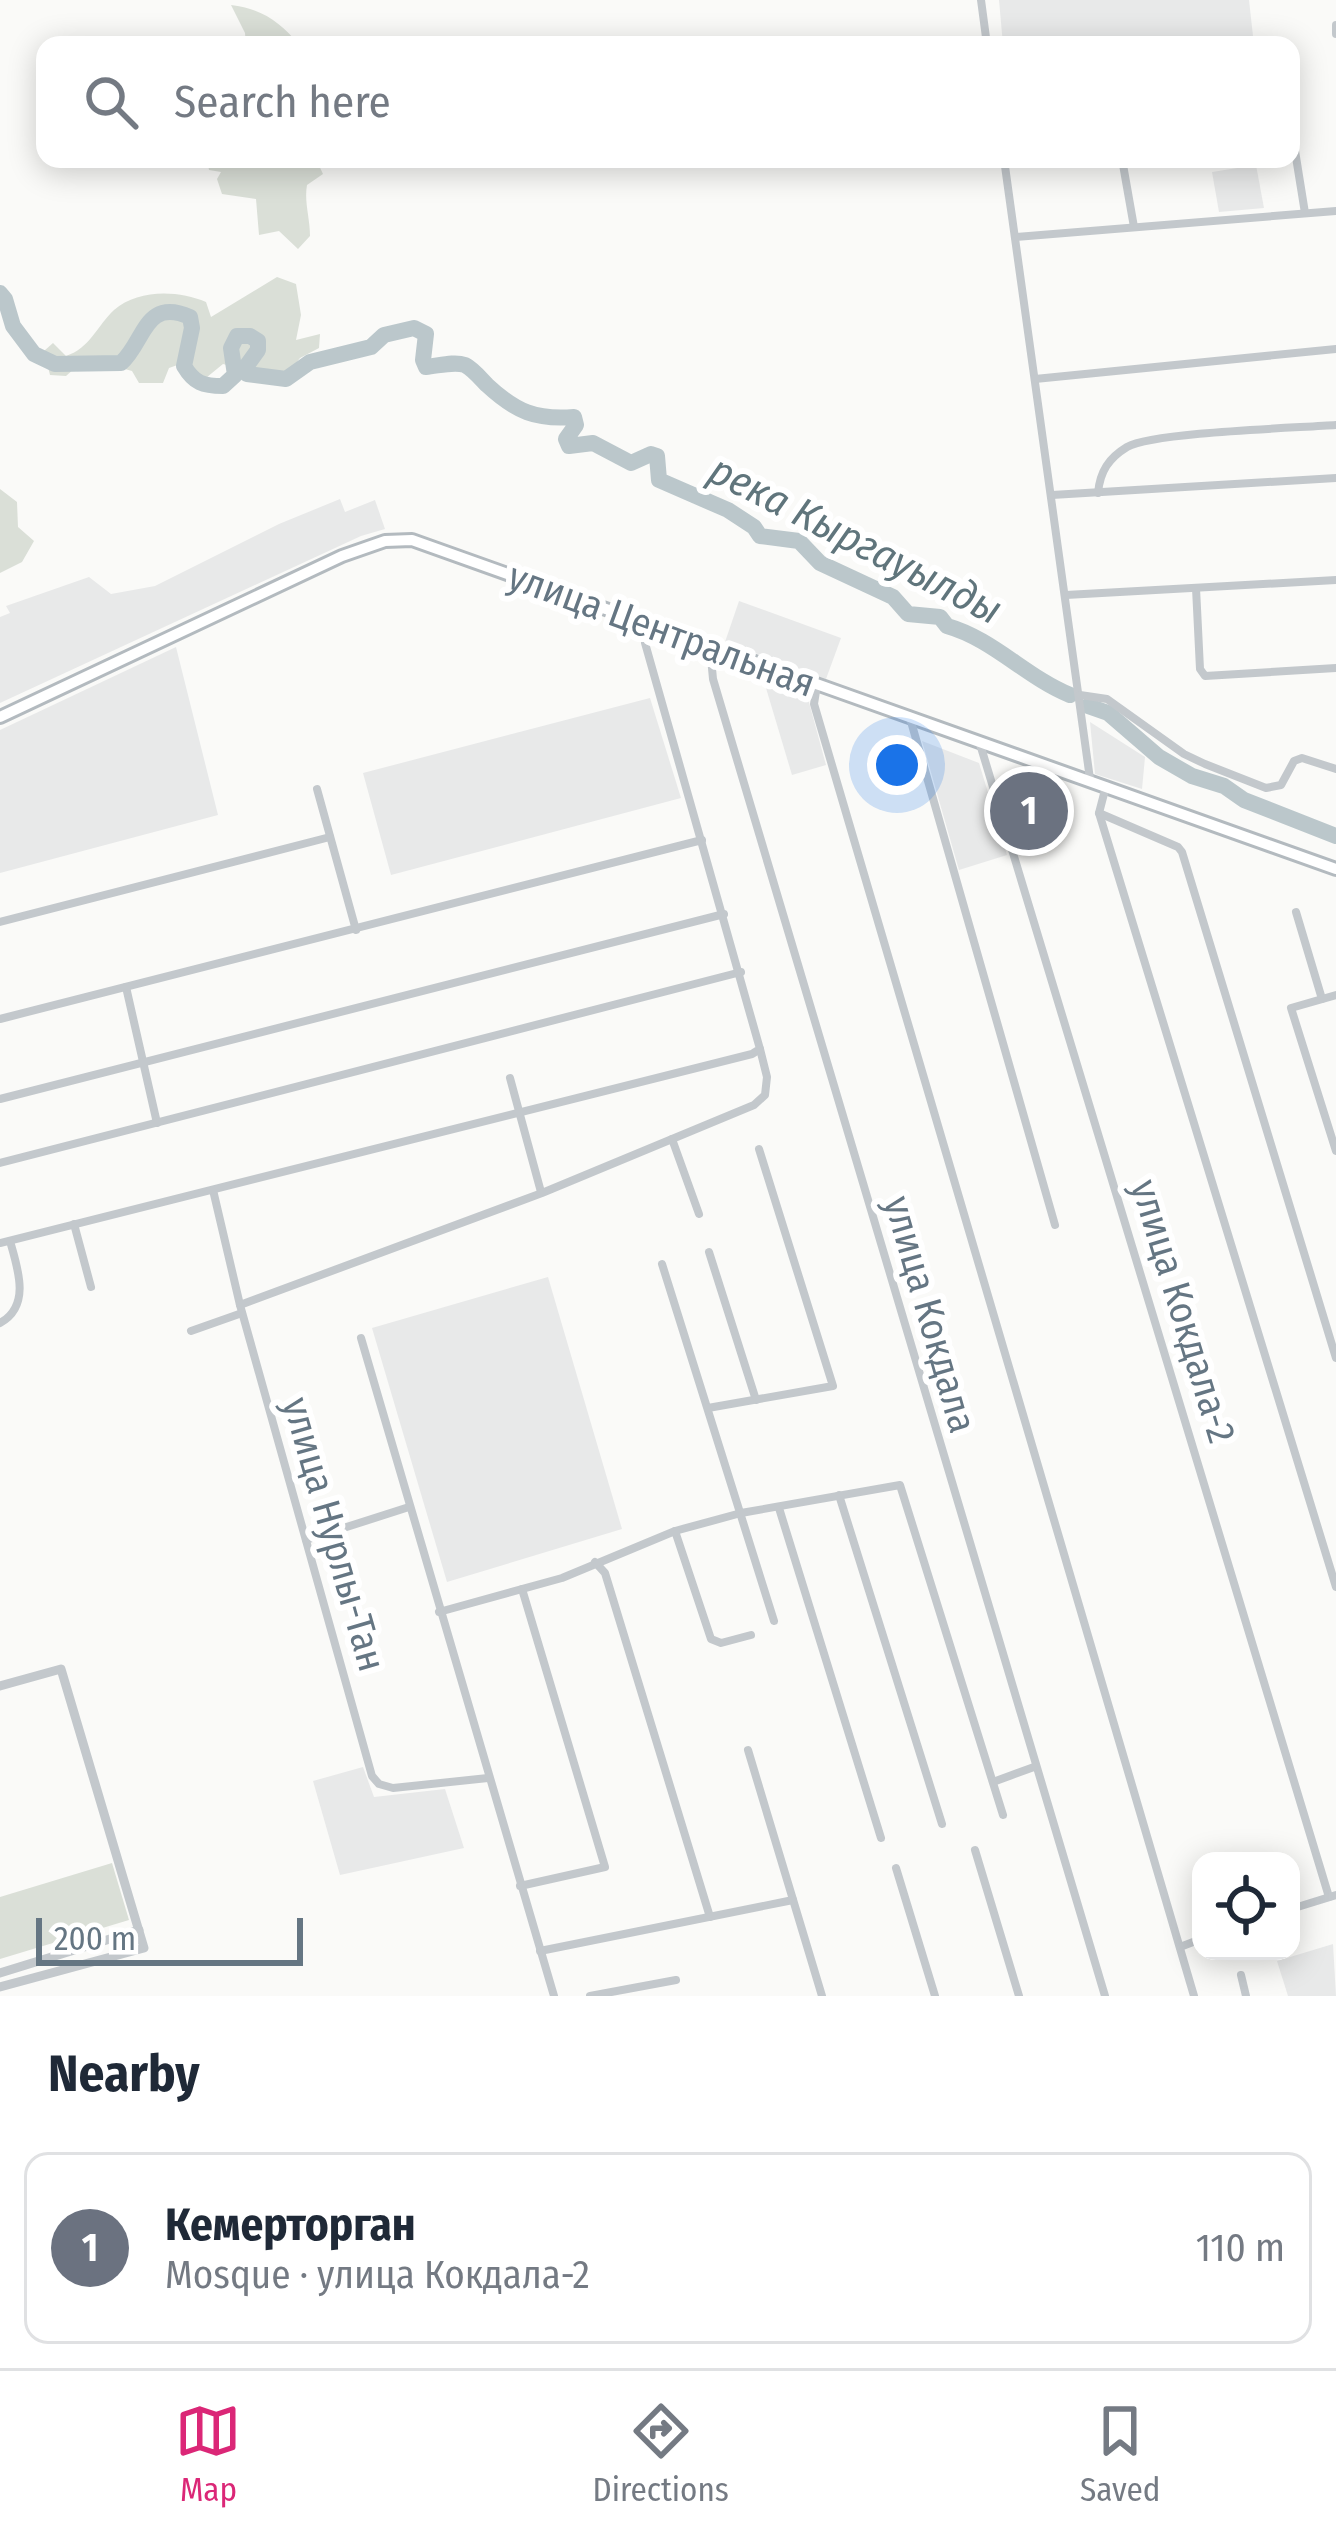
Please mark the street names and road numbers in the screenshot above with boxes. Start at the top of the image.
street label: улица Центральная [502,553,821,707]
street label: улица Кокдала-2 [1121,1174,1245,1448]
street label: улица Кокдала [874,1191,986,1438]
street label: улица Нурлы-Тан [273,1392,395,1676]

